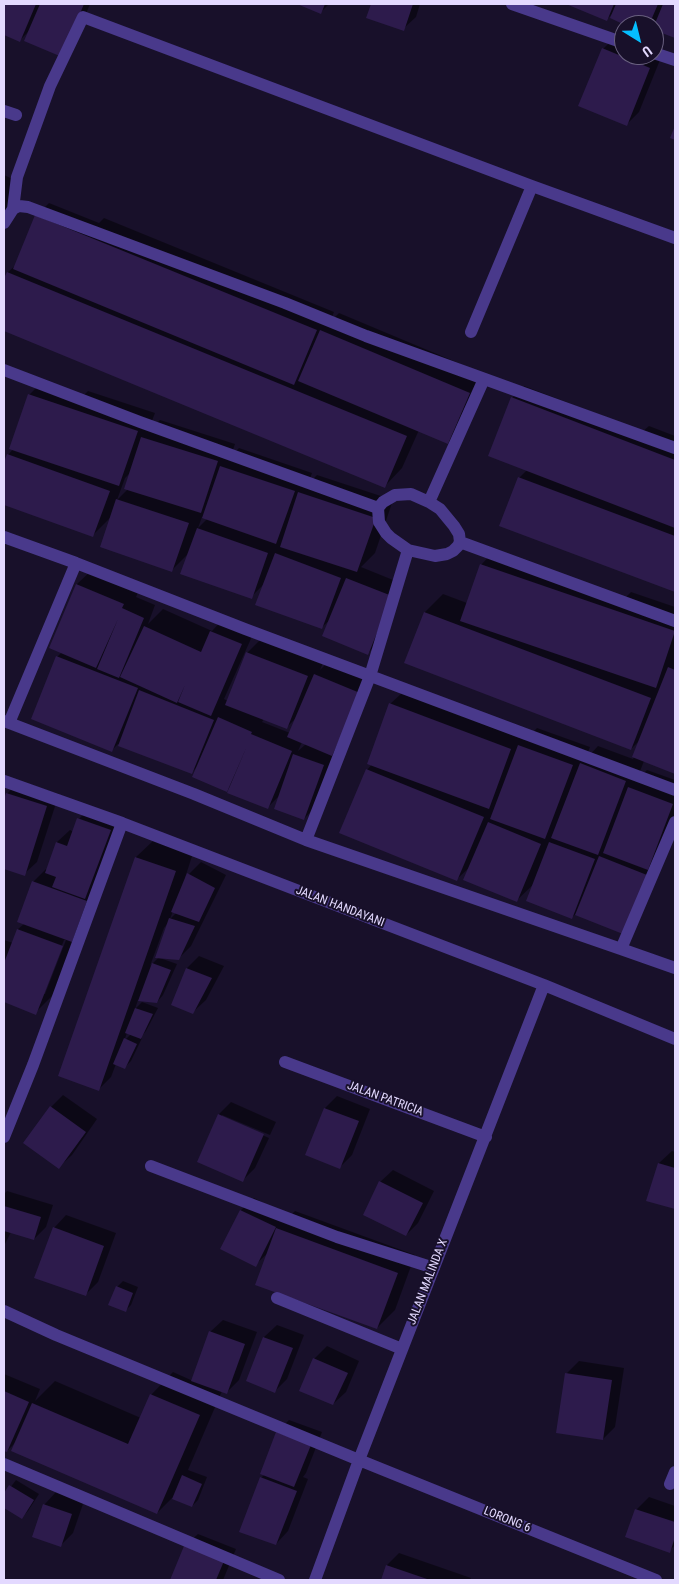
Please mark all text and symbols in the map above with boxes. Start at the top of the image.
north arrow [614,15,664,65]
text: U [639,43,655,60]
street label: JALAN HANDAYANI [294,884,386,930]
street label: JALAN PATRICIA [345,1079,425,1119]
street label: JALAN MALINDA X [405,1237,451,1327]
street label: LORONG 6 [481,1504,533,1536]

